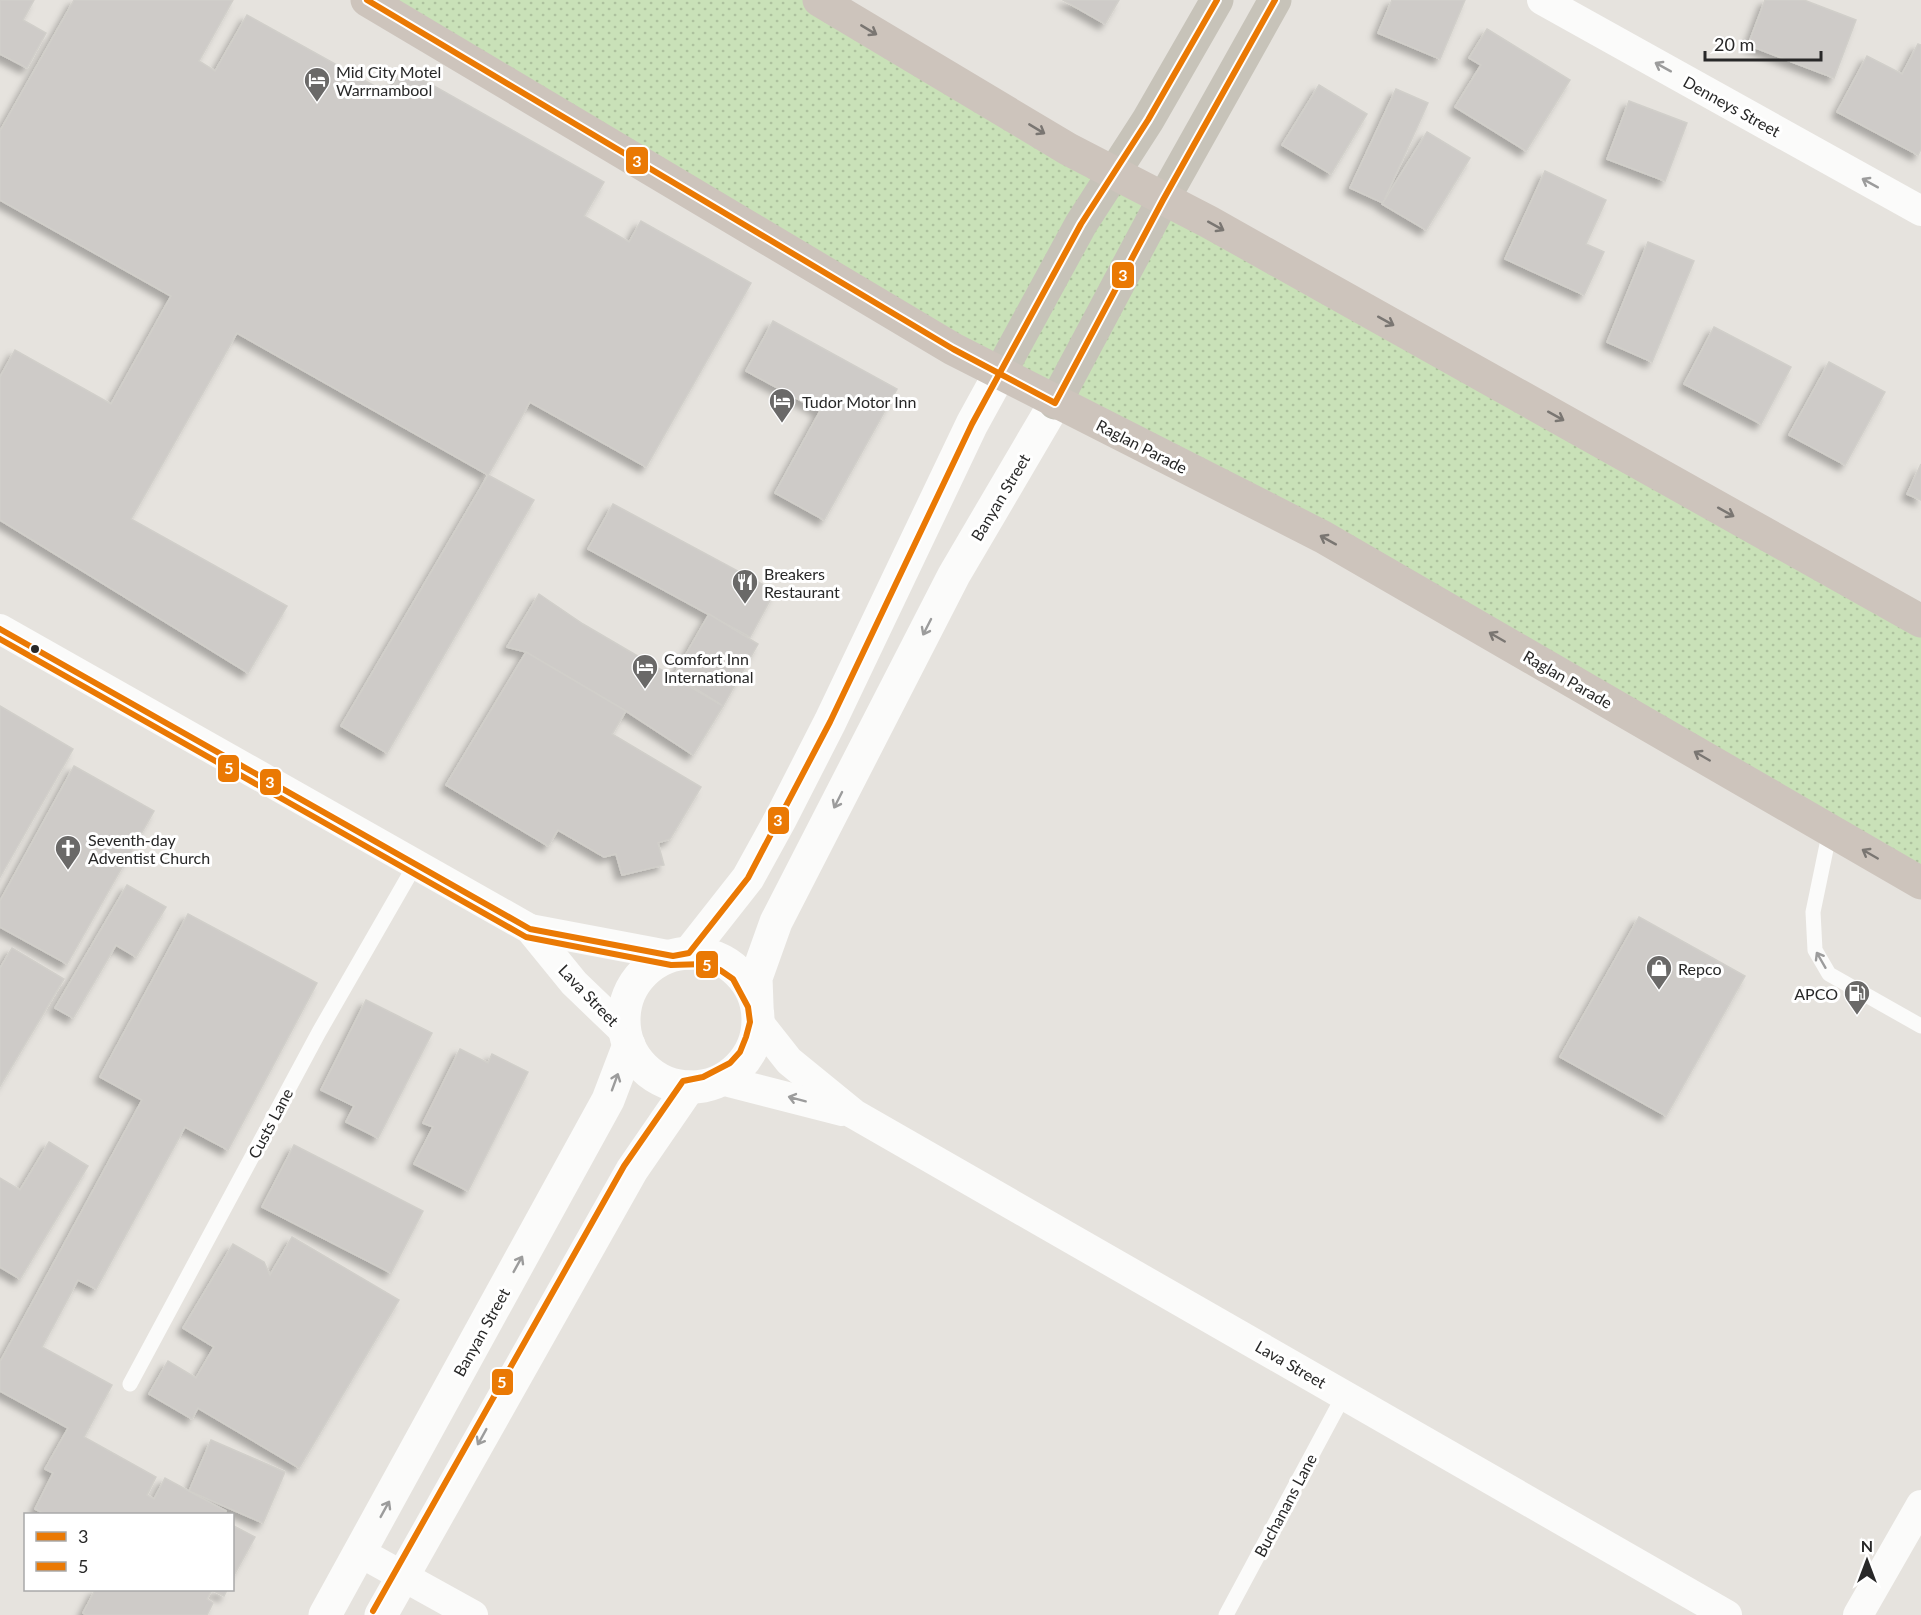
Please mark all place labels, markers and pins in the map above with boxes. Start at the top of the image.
place label: Mid City Motel Warrnambool [336,62,441,99]
hotel icon: Mid City Motel Warrnambool [302,65,332,103]
hotel icon: Tudor Motor Inn [767,386,797,424]
place label: Tudor Motor Inn [802,392,916,411]
place label: Breakers Restaurant [764,564,840,601]
restaurant icon: Breakers Restaurant [730,567,760,605]
unlabelled marker [29,643,41,655]
place label: Comfort Inn International [664,649,754,686]
hotel icon: Comfort Inn International [630,652,660,690]
place label: Seventh-day Adventist Church [88,830,210,867]
church icon: Seventh-day Adventist Church [53,833,83,871]
shop icon: Repco [1644,953,1674,991]
place label: Repco [1678,959,1722,978]
fuel station icon: APCO [1842,978,1872,1016]
place label: APCO [1794,984,1838,1003]

